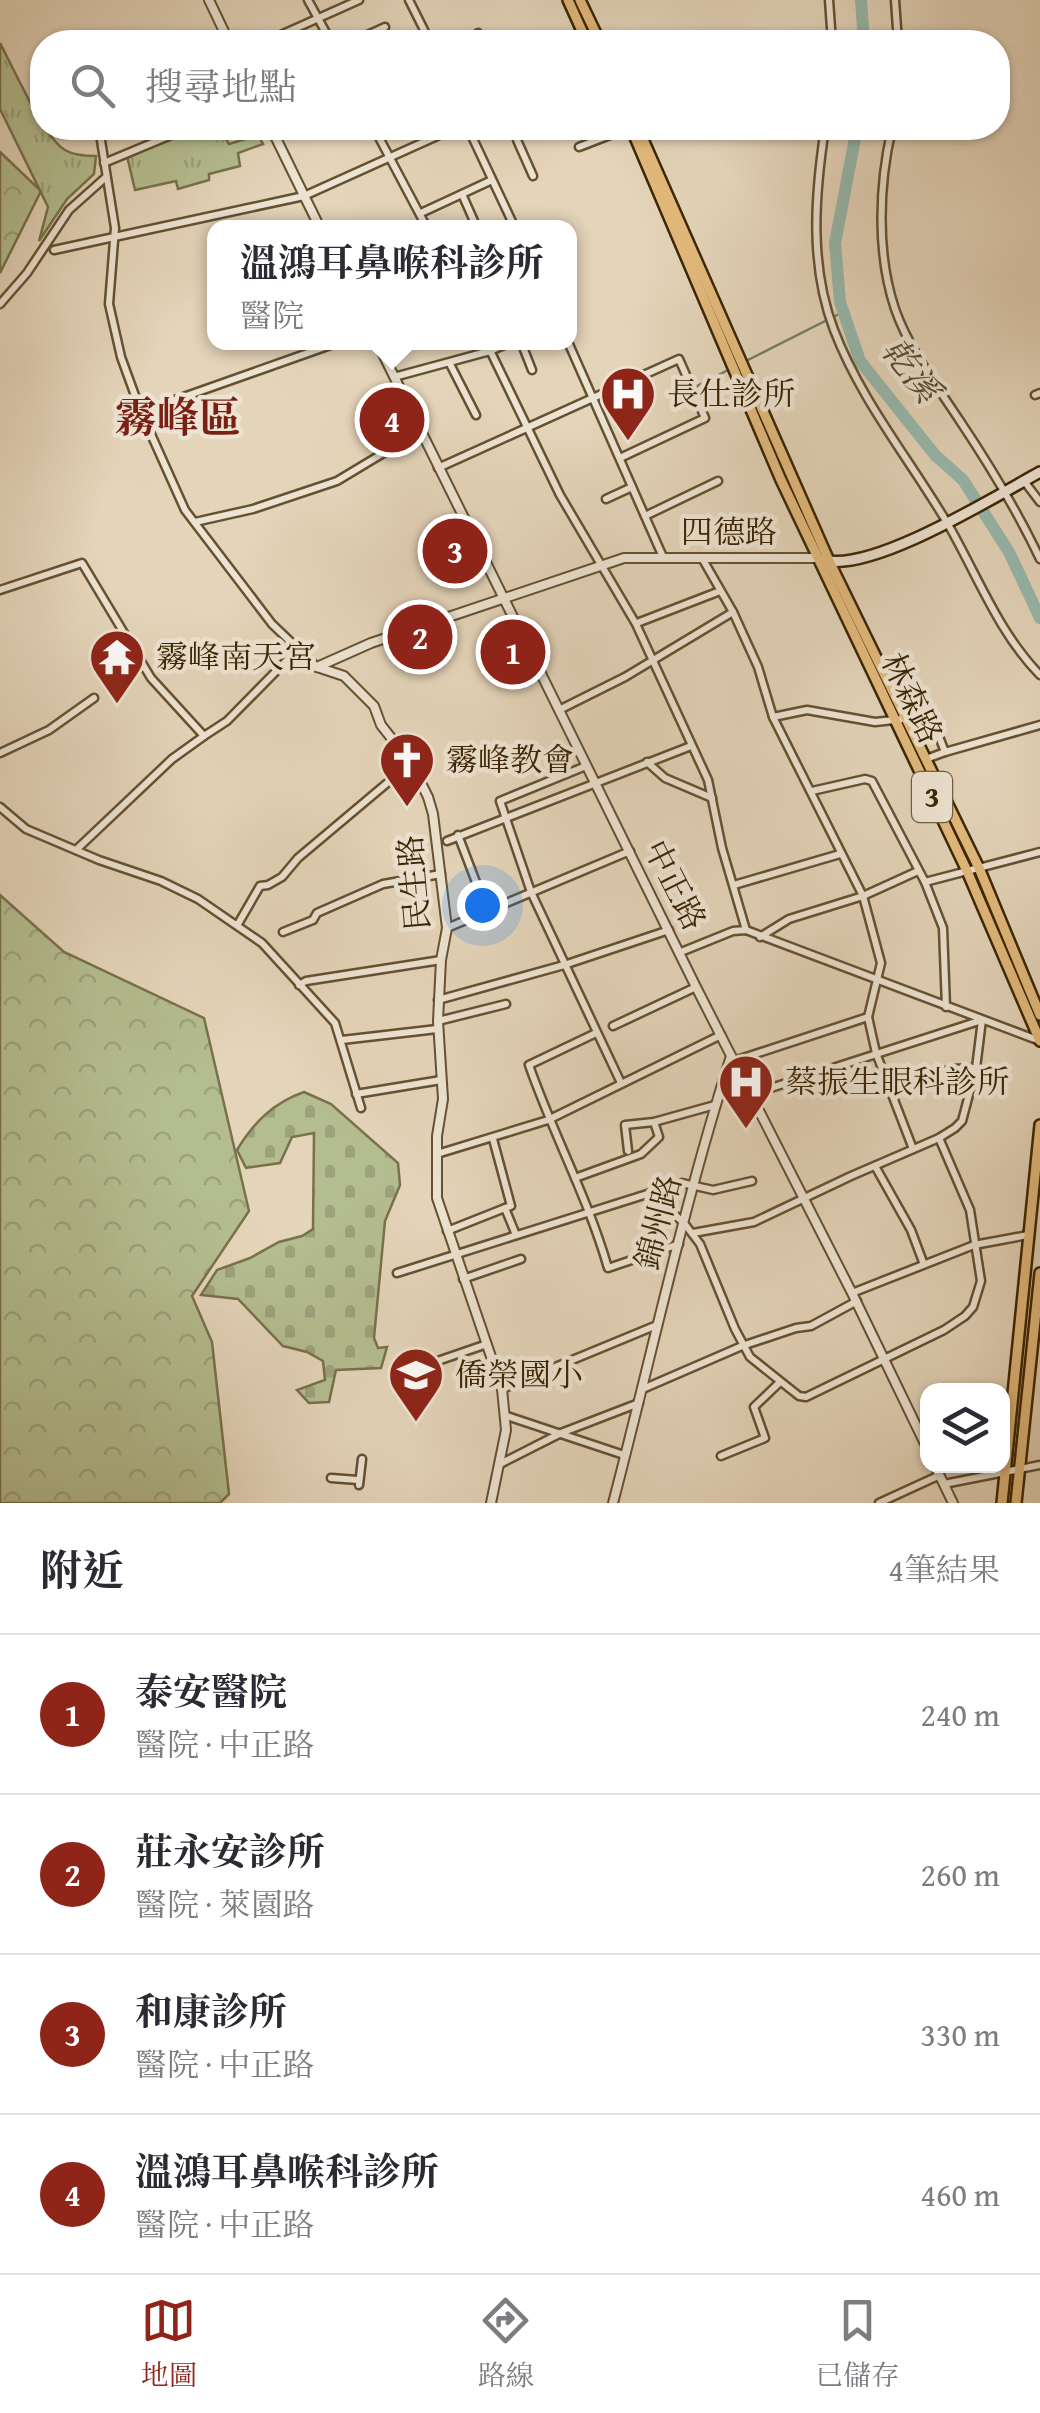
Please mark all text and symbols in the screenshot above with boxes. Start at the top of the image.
search box [30,30,1010,140]
icon: search [65,58,120,113]
text: 搜尋地點 [145,58,297,114]
popup [207,220,577,350]
text: 溫鴻耳鼻喉科診所 [240,234,544,290]
text: 醫院 [240,292,304,339]
water label: 乾溪 [870,326,955,416]
hospital icon: 長仕診所 [598,364,658,443]
place label: 長仕診所 [667,370,795,417]
pin: 4 [360,382,424,458]
district label: 霧峰區 [115,386,241,447]
street label: 四德路 [681,508,777,555]
pin: 3 [422,514,488,588]
pin: 2 [388,600,452,674]
pin: 1 [480,614,546,690]
temple icon: 霧峰南天宮 [87,627,147,706]
place label: 霧峰南天宮 [156,633,316,680]
street label: 林森路 [870,644,955,751]
church icon: 霧峰教會 [377,730,437,809]
place label: 霧峰教會 [446,736,574,783]
road number: 3 [912,772,952,822]
street label: 中正路 [633,831,718,938]
street label: 民生路 [386,833,441,933]
your location [457,880,508,931]
hospital icon: 蔡振生眼科診所 [716,1052,776,1131]
place label: 蔡振生眼科診所 [785,1058,1009,1105]
street label: 錦州路 [622,1169,693,1274]
school or university icon: 僑榮國小 [386,1345,446,1424]
place label: 僑榮國小 [455,1351,583,1398]
map controls [920,1383,1010,1473]
button: layers [920,1383,1010,1473]
text: 附近 [40,1539,124,1600]
text: 4筆結果 [889,1546,1000,1593]
text: 泰安醫院 [135,1663,287,1719]
text: 1 [64,1691,81,1738]
text: 240 m [921,1691,1000,1738]
text: 醫院 · 中正路 [135,1721,314,1768]
text: 莊永安診所 [135,1823,325,1879]
text: 2 [64,1851,81,1898]
text: 260 m [921,1851,1000,1898]
text: 醫院 · 萊園路 [135,1881,314,1928]
text: 和康診所 [135,1983,287,2039]
text: 3 [64,2011,81,2058]
text: 330 m [921,2011,1000,2058]
text: 醫院 · 中正路 [135,2041,314,2088]
text: 溫鴻耳鼻喉科診所 [135,2143,439,2199]
text: 4 [64,2171,81,2218]
text: 460 m [921,2171,1000,2218]
text: 醫院 · 中正路 [135,2201,314,2248]
tab: 地圖 [141,2293,197,2395]
tab: 路線 [478,2293,534,2395]
tab: 已儲存 [815,2293,899,2395]

